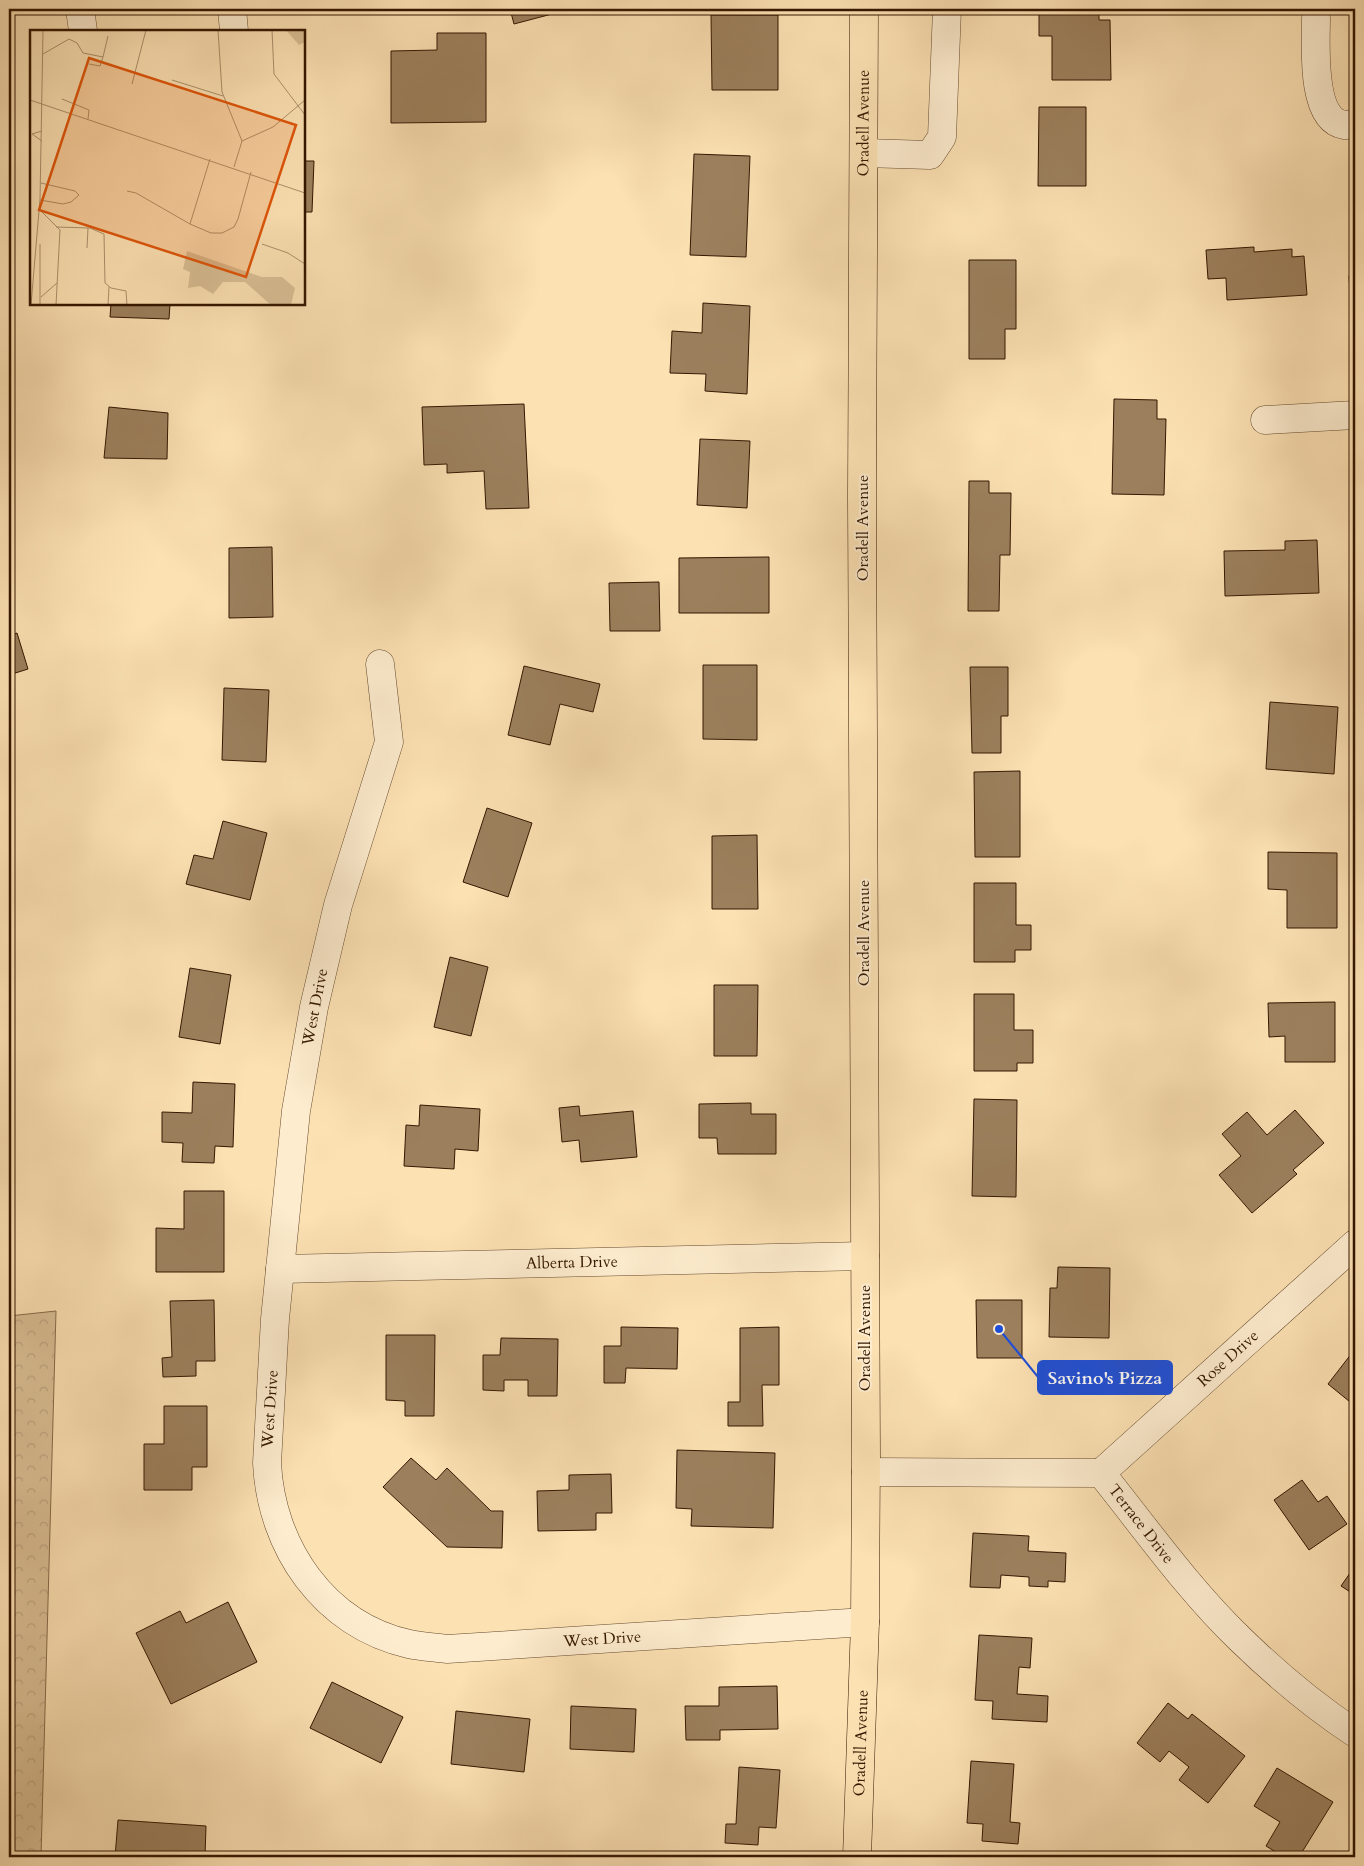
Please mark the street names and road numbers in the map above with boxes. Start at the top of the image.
street label: Oradell Avenue [852,70,875,177]
street label: Oradell Avenue [852,475,874,581]
street label: Oradell Avenue [853,880,875,986]
street label: West Drive [297,966,333,1049]
street label: Alberta Drive [526,1250,618,1275]
street label: Oradell Avenue [854,1285,876,1391]
street label: Rose Drive [1193,1325,1263,1392]
street label: West Drive [256,1369,284,1450]
street label: Terrace Drive [1103,1480,1179,1568]
street label: West Drive [561,1625,642,1653]
street label: Oradell Avenue [848,1689,874,1797]

